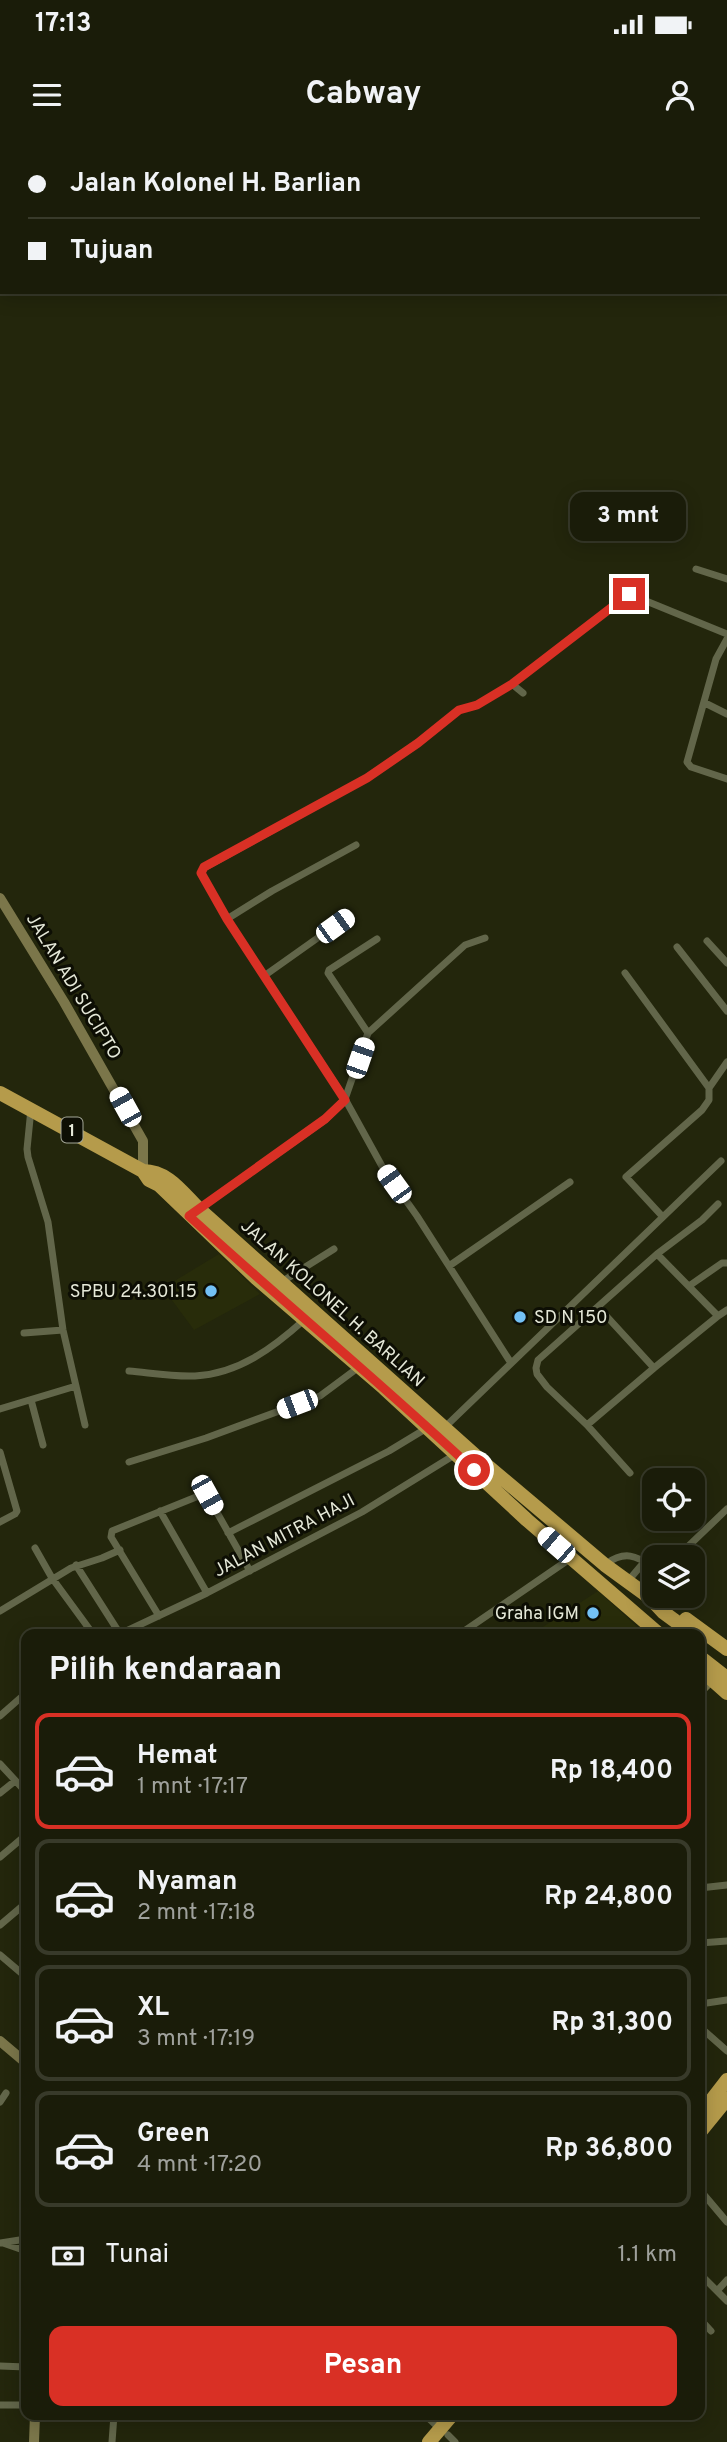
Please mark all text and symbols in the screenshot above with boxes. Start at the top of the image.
text: 17:13 [35,8,92,41]
text: Cabway [306,75,421,115]
icon: menu [28,76,66,114]
icon: person [661,76,699,114]
text: Jalan Kolonel H. Barlian [70,168,361,201]
text: Tujuan [70,235,154,268]
callout: 3 mnt [571,492,687,542]
text: 3 mnt [597,502,659,531]
route end [613,578,645,610]
car [312,905,359,947]
street label: JALAN ADI SUCIPTO [20,909,125,1064]
car [344,1035,377,1081]
car [106,1084,145,1130]
road number: 1 [62,1118,82,1142]
car [374,1161,415,1207]
street label: JALAN KOLONEL H. BARLIAN [235,1215,429,1393]
place label: SPBU 24.301.15 [70,1281,197,1304]
marker: SPBU 24.301.15 [203,1283,219,1299]
place label: SD N 150 [534,1307,608,1330]
marker: SD N 150 [512,1309,528,1325]
car [274,1387,321,1421]
route start [458,1454,490,1486]
map controls [642,1468,705,1608]
button: locate [642,1468,705,1531]
car [188,1472,227,1518]
street label: JALAN MITRA HAJI [210,1489,359,1583]
car [534,1523,579,1567]
button: layers [642,1545,705,1608]
place label: Graha IGM [495,1603,579,1626]
marker: Graha IGM [585,1605,601,1621]
text: Pilih kendaraan [49,1651,282,1691]
icon: car [53,1740,116,1803]
text: Hemat [137,1740,217,1773]
text: Rp 18,400 [550,1755,673,1788]
text: 1 mnt · 17:17 [137,1773,248,1802]
icon: car [53,1866,116,1929]
text: Nyaman [137,1866,237,1899]
text: Rp 24,800 [544,1881,673,1914]
text: 2 mnt · 17:18 [137,1899,256,1928]
icon: car [53,1992,116,2055]
text: XL [137,1992,169,2025]
text: Rp 31,300 [551,2007,673,2040]
text: 3 mnt · 17:19 [137,2025,255,2054]
icon: car [53,2118,116,2181]
text: Green [137,2118,210,2151]
text: Rp 36,800 [545,2133,673,2166]
text: 4 mnt · 17:20 [137,2151,262,2180]
icon: cash [49,2237,87,2275]
text: Tunai [105,2239,169,2272]
text: 1.1 km [618,2241,677,2270]
button: Pesan [49,2326,677,2406]

